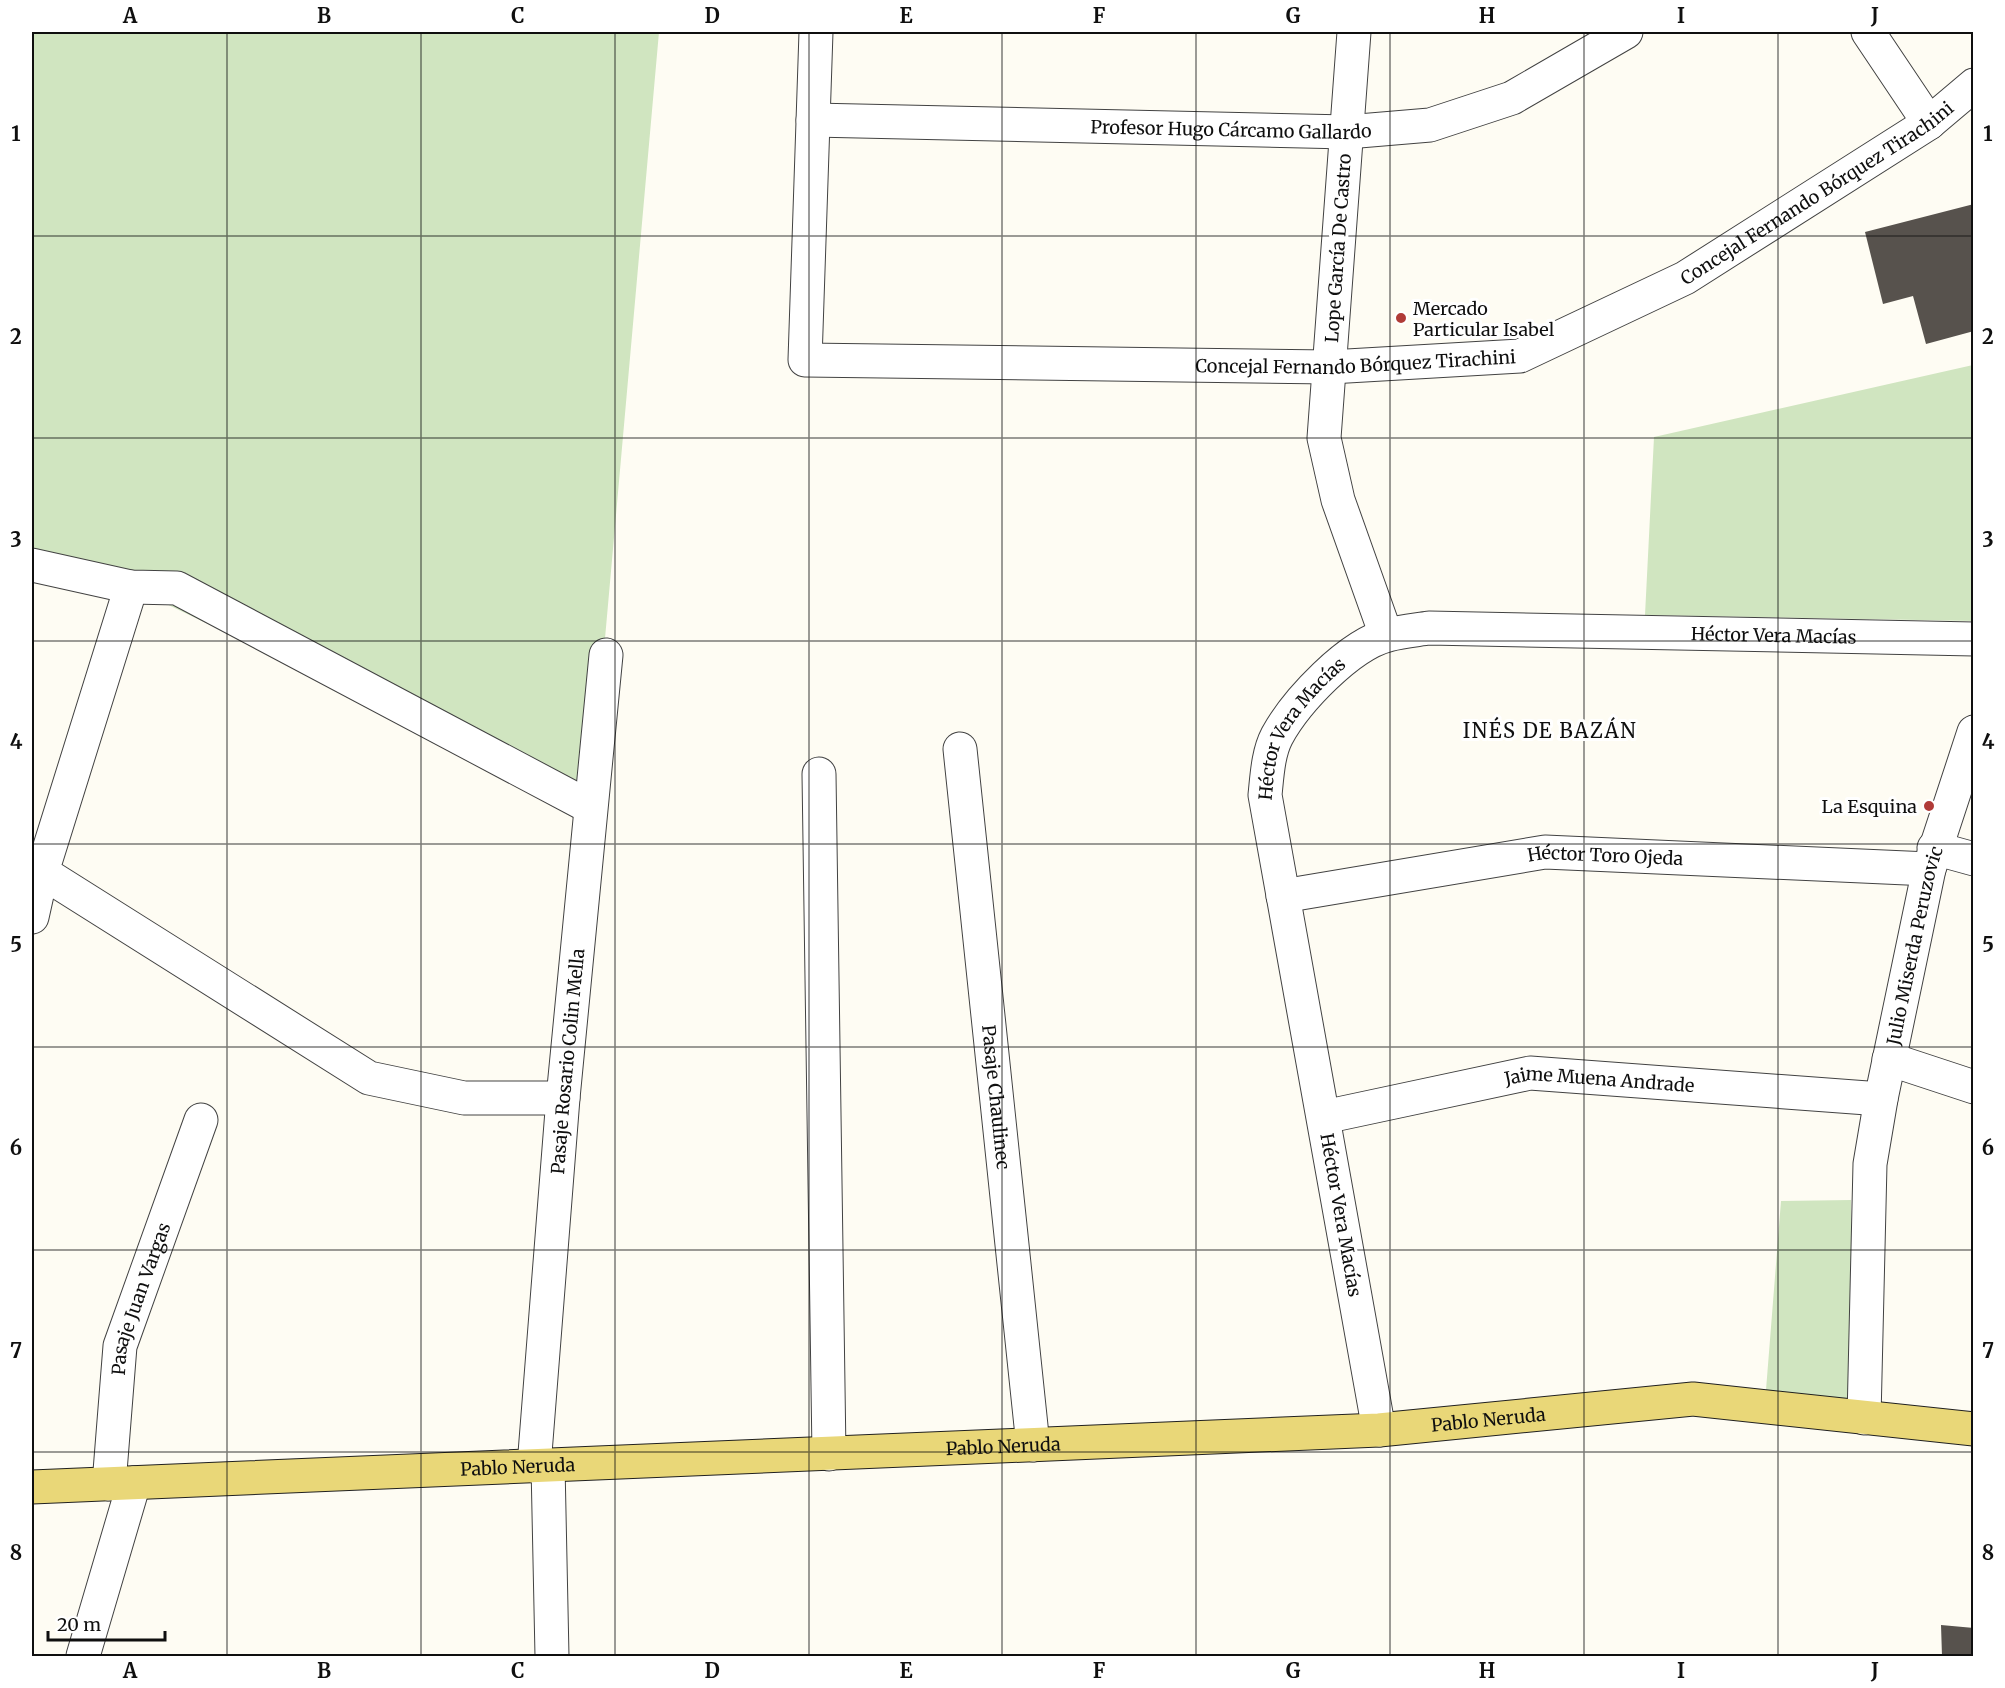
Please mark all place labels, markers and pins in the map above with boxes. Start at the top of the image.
place label: Mercado Particular Isabel [1413,297,1555,341]
marker: Mercado Particular Isabel [1394,311,1408,325]
place label: La Esquina [1822,795,1917,818]
marker: La Esquina [1922,799,1936,813]

